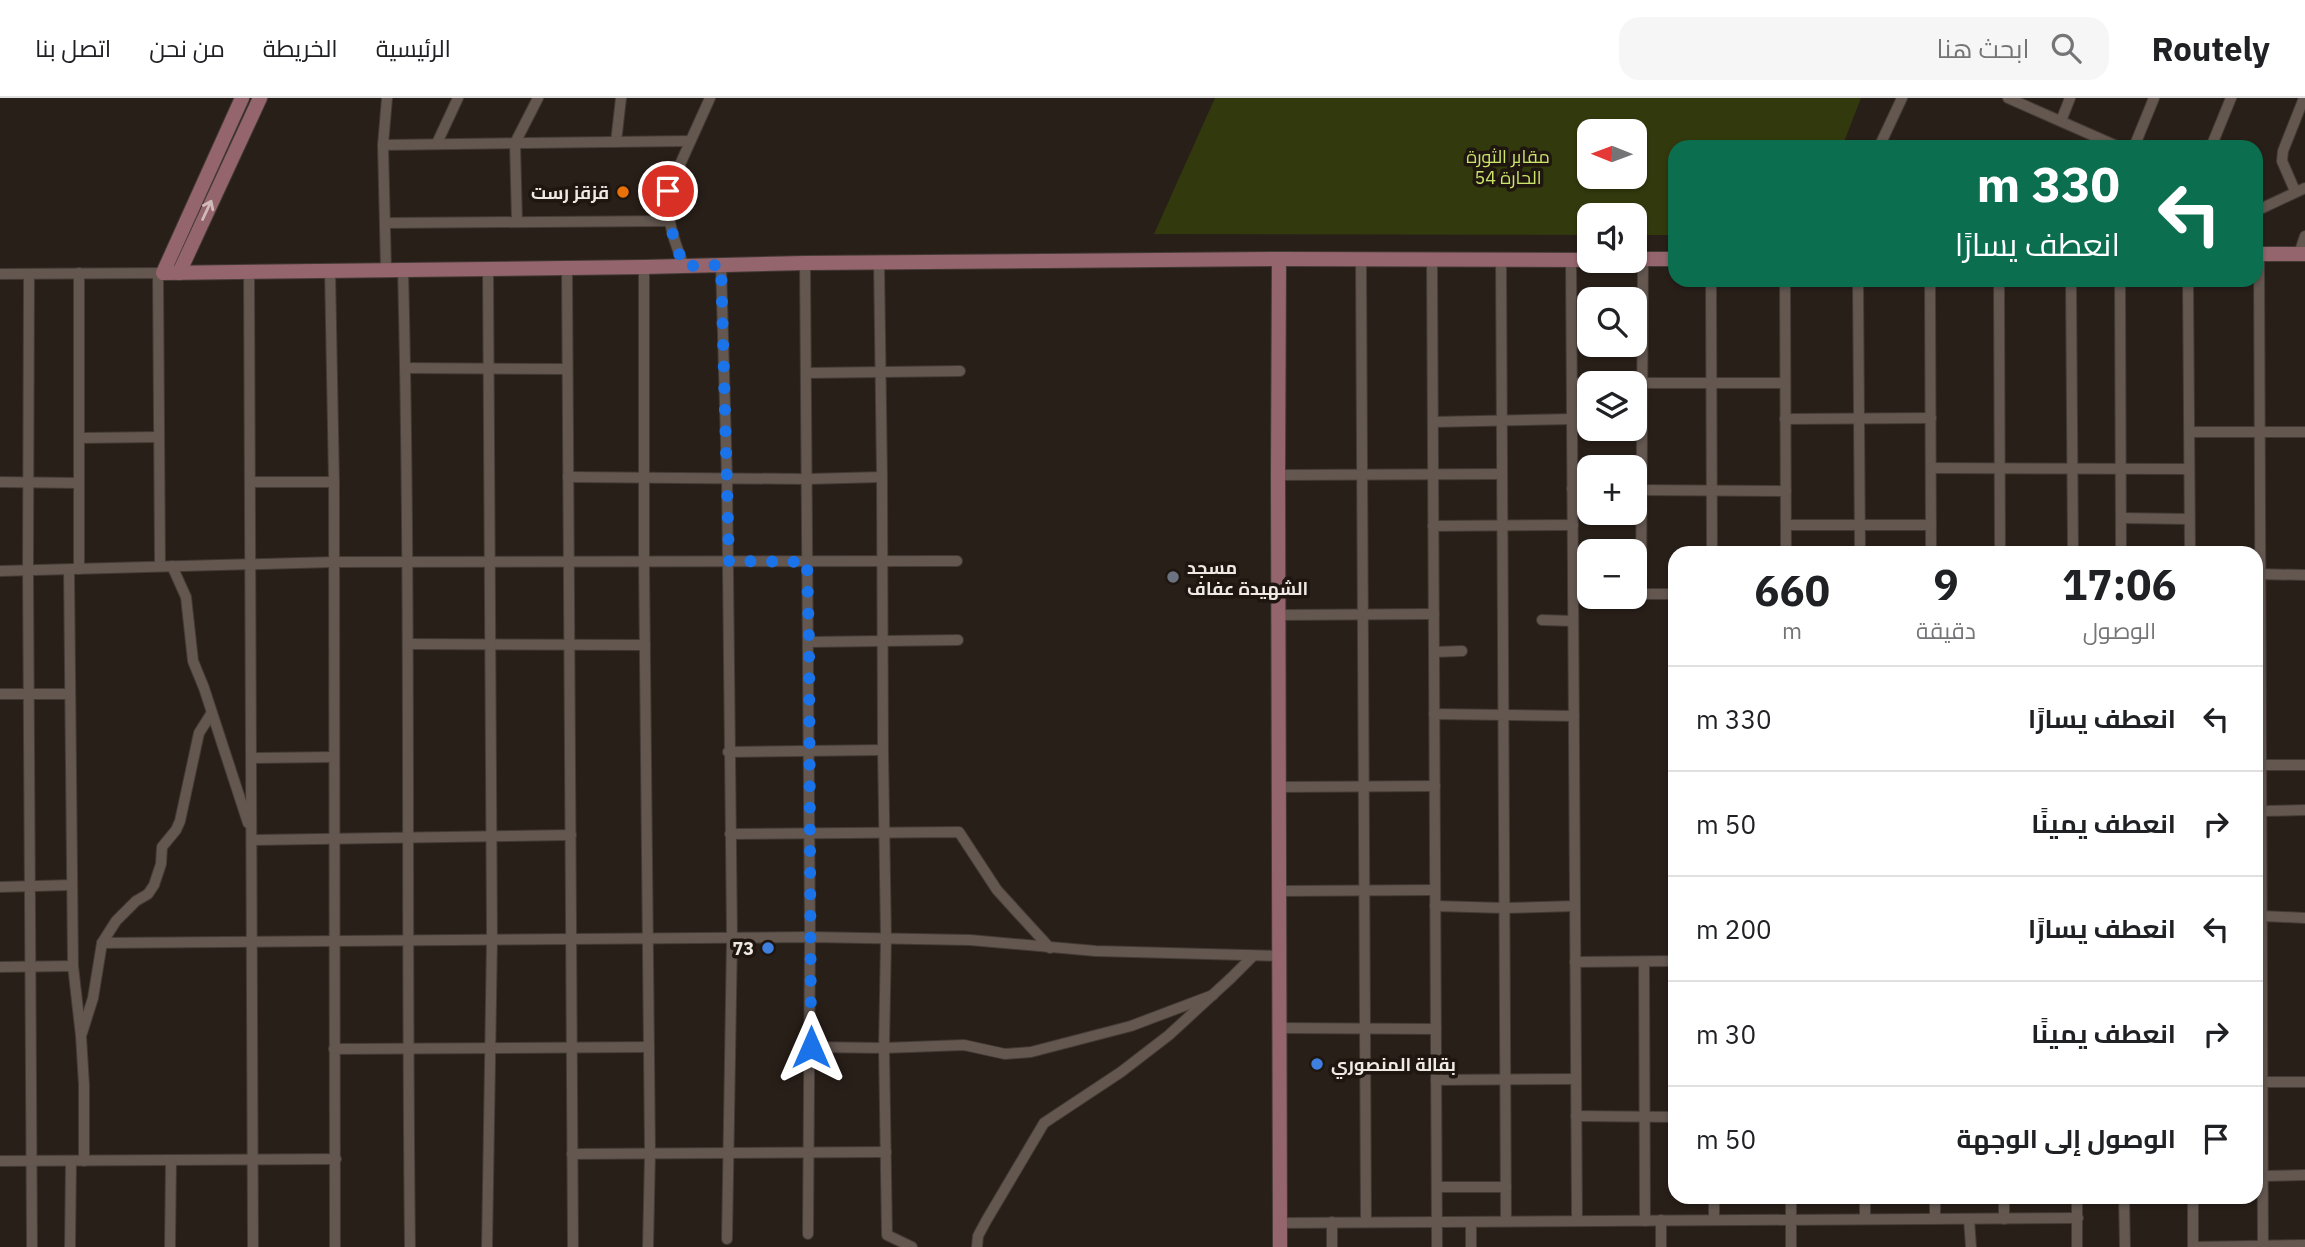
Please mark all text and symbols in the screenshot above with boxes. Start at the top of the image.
search box [1619,17,2109,80]
text: Routely [2151,27,2270,70]
icon: search [2047,29,2085,67]
text: ابحث هنا [1936,31,2029,65]
text: اتصل بنا [35,32,111,64]
text: من نحن [149,32,225,64]
text: الخريطة [263,32,338,64]
text: الرئيسية [376,32,451,64]
north arrow [1577,119,1647,189]
map controls [1577,119,1647,609]
park label: مقابر الثورة الحارة 54 [1466,145,1550,189]
text: 330 m [1976,152,2120,215]
pin [638,161,698,221]
icon: left [2144,168,2235,259]
icon: arrive [649,172,687,210]
place label: قزقز رست [531,181,609,204]
marker: قزقز رست [615,184,631,200]
one-way arrow [201,200,214,221]
button: sound [1577,203,1647,273]
text: انعطف يسارًا [1955,223,2120,265]
button: search [1577,287,1647,357]
button: layers [1577,371,1647,441]
button: + [1577,455,1647,525]
button: − [1577,539,1647,609]
place label: مسجد الشهيدة عفاف [1187,556,1308,600]
text: 9 [1933,557,1959,612]
text: 17:06 [2062,557,2177,612]
text: 660 [1754,563,1830,618]
marker: مسجد الشهيدة عفاف [1165,569,1181,585]
text: m [1782,615,1802,645]
text: دقيقة [1916,615,1976,645]
text: الوصول [2083,615,2156,645]
icon: left [2197,700,2235,738]
text: انعطف يسارًا [2028,701,2176,735]
text: 330 m [1696,702,1772,736]
icon: right [2197,805,2235,843]
text: انعطف يمينًا [2031,806,2176,840]
text: 50 m [1696,807,1756,841]
icon: left [2197,910,2235,948]
text: انعطف يسارًا [2028,911,2176,945]
text: 200 m [1696,912,1772,946]
place label: 73 [732,937,754,960]
marker: 73 [760,940,776,956]
position arrow [774,1010,848,1084]
icon: right [2197,1015,2235,1053]
text: انعطف يمينًا [2031,1016,2176,1050]
text: 30 m [1696,1017,1756,1051]
place label: بقالة المنصوري [1331,1053,1456,1079]
marker: بقالة المنصوري [1309,1056,1325,1072]
icon: arrive [2197,1120,2235,1158]
text: الوصول إلى الوجهة [1957,1121,2176,1155]
text: 50 m [1696,1122,1756,1156]

